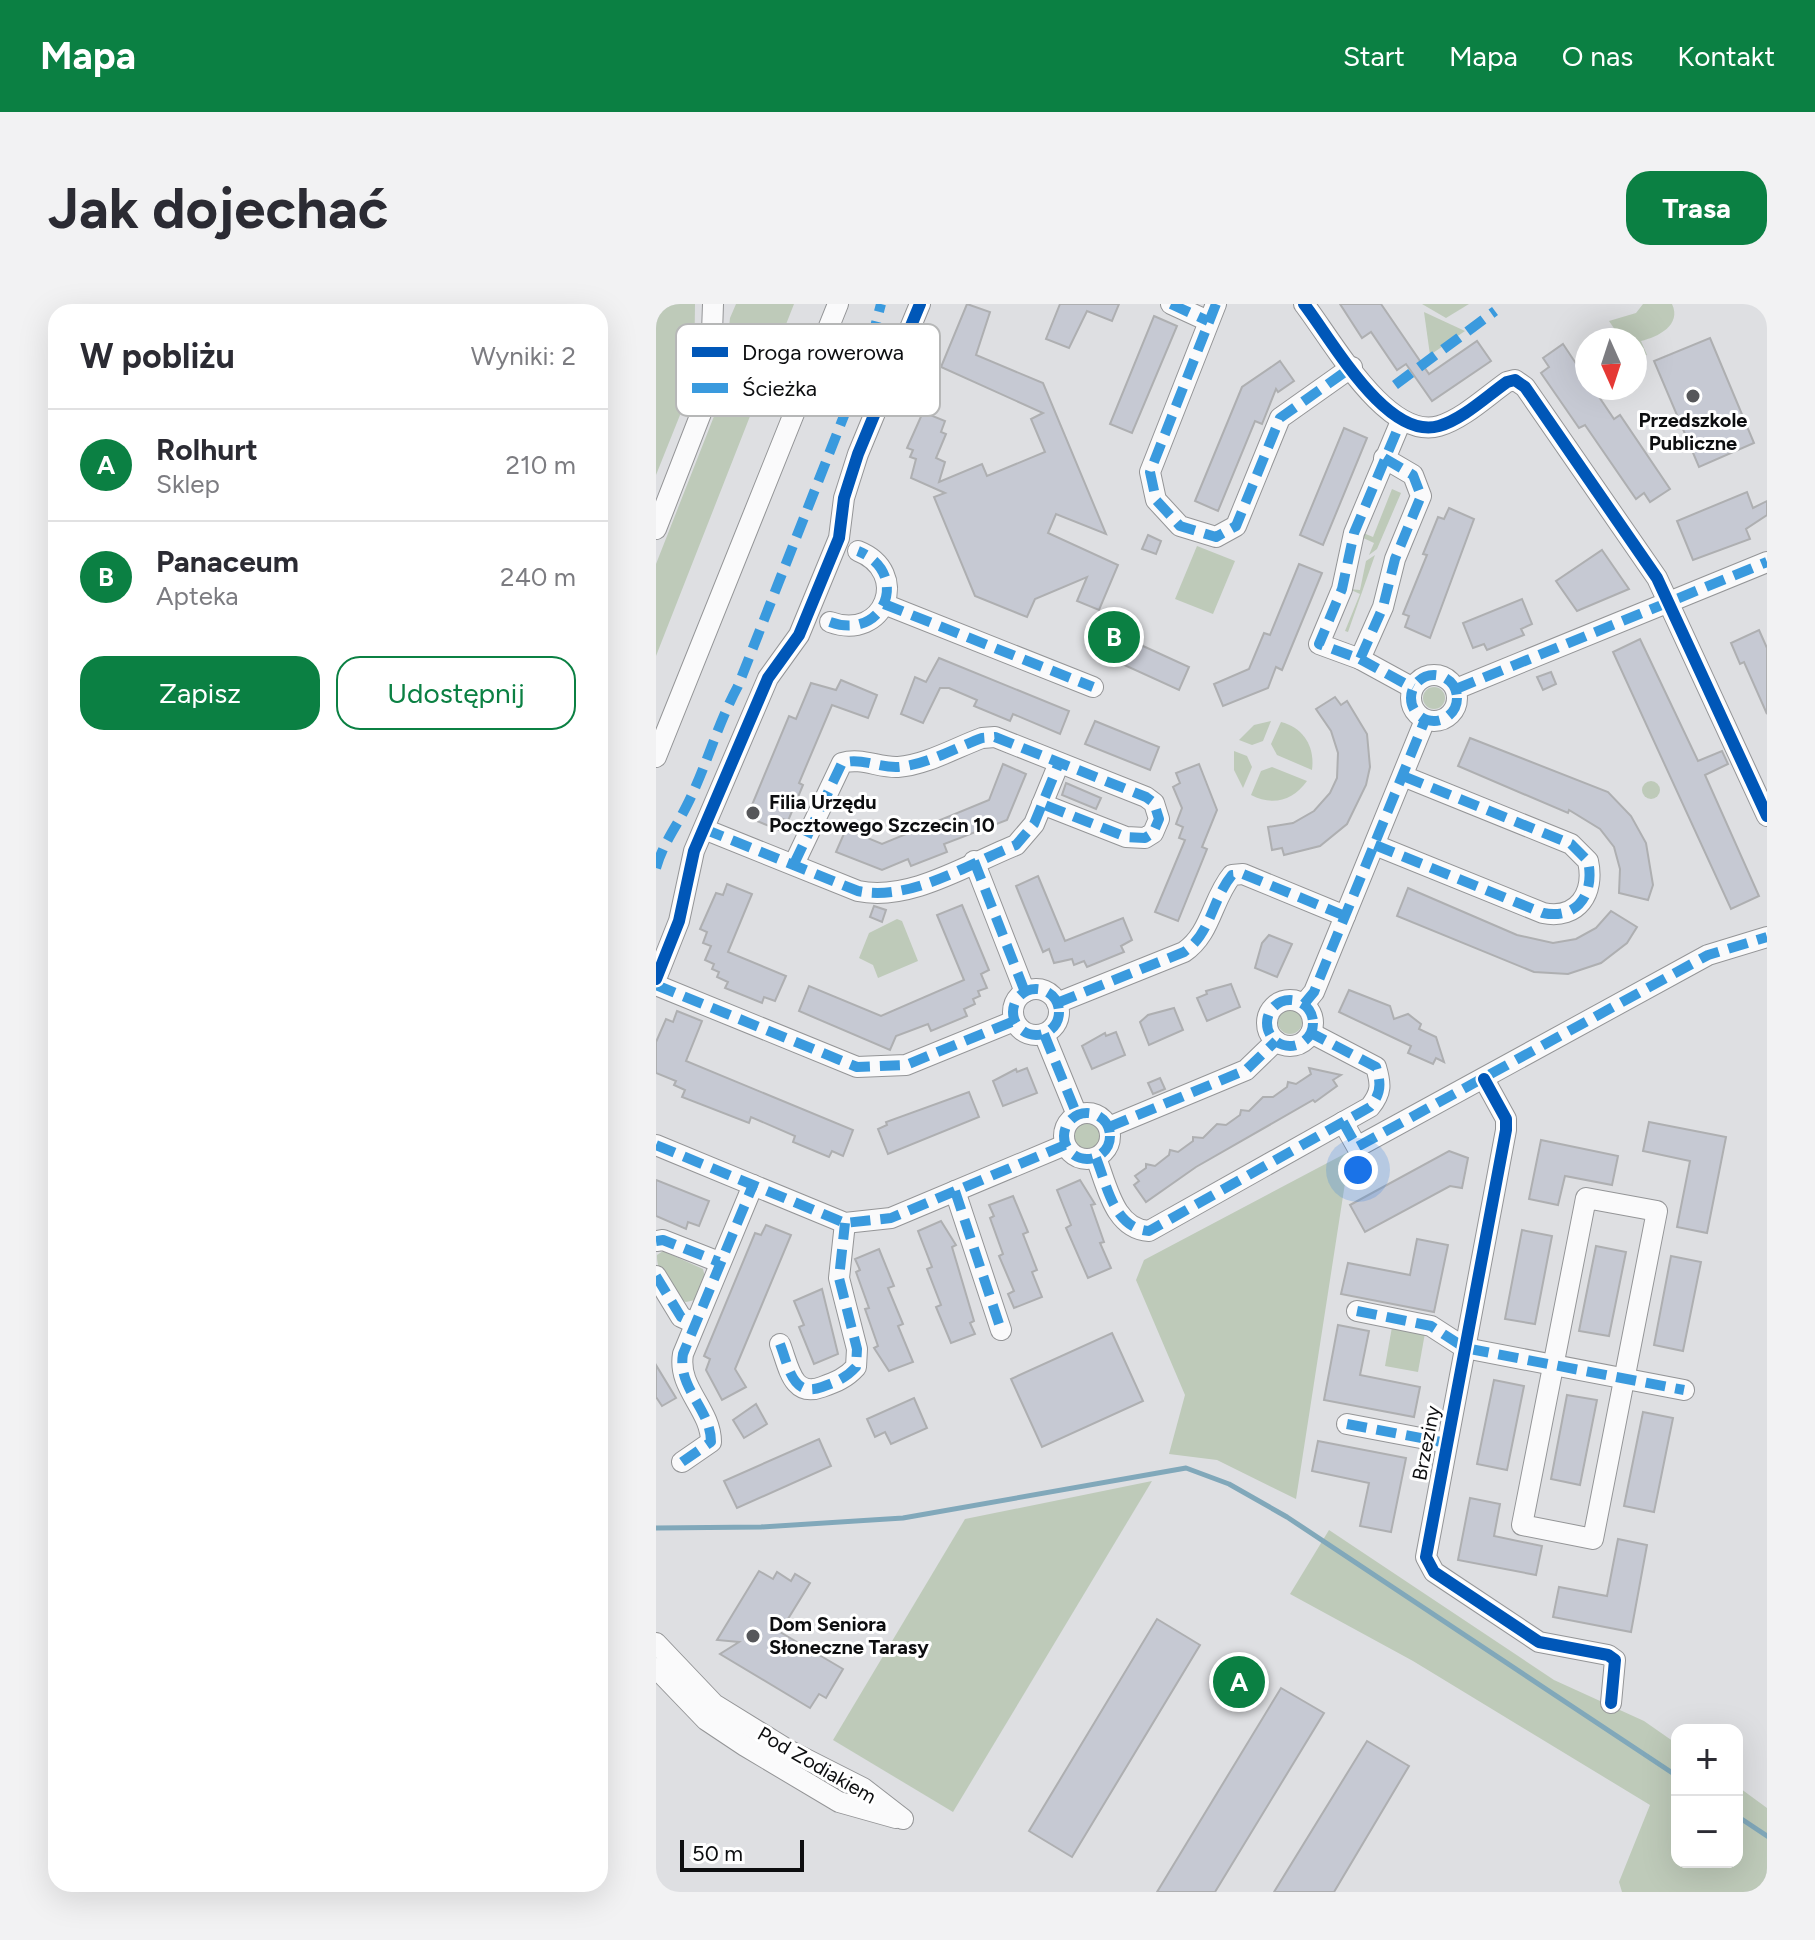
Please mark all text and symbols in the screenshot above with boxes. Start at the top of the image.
text: Mapa [40,33,136,79]
text: Start [1343,39,1405,73]
text: Mapa [1449,39,1518,73]
text: O nas [1562,39,1633,73]
text: Kontakt [1677,39,1775,73]
button: Trasa [1626,171,1767,245]
text: Jak dojechać [48,175,388,242]
legend [676,324,940,416]
north arrow [1575,328,1647,400]
text: W pobliżu [80,336,235,377]
text: Droga rowerowa [742,339,904,366]
text: Wyniki: 2 [471,340,576,372]
text: Ścieżka [742,375,817,402]
marker: Przedszkole Publiczne [1684,387,1702,405]
place label: Przedszkole Publiczne [1639,408,1747,455]
text: Rolhurt [156,431,258,468]
text: A [97,449,115,481]
text: 210 m [506,449,576,481]
text: Sklep [156,468,220,500]
text: Panaceum [156,543,299,580]
text: B [98,561,114,593]
text: 240 m [500,561,576,593]
text: Apteka [156,580,239,612]
pin: B [1088,607,1140,667]
button: Zapisz [80,656,320,730]
button: Udostępnij [336,656,576,730]
place label: Filia Urzędu Pocztowego Szczecin 10 [769,790,995,837]
marker: Filia Urzędu Pocztowego Szczecin 10 [744,804,762,822]
your location [1338,1150,1378,1190]
street label: Brzeziny [1407,1403,1445,1482]
place label: Dom Seniora Słoneczne Tarasy [769,1612,929,1659]
marker: Dom Seniora Słoneczne Tarasy [744,1627,762,1645]
pin: A [1213,1652,1265,1712]
street label: Pod Zodiakiem [753,1721,881,1809]
map controls [1671,1724,1743,1868]
button: + [1671,1724,1743,1796]
button: − [1671,1796,1743,1868]
scale bar [680,1836,804,1872]
text: 50 m [692,1840,743,1867]

